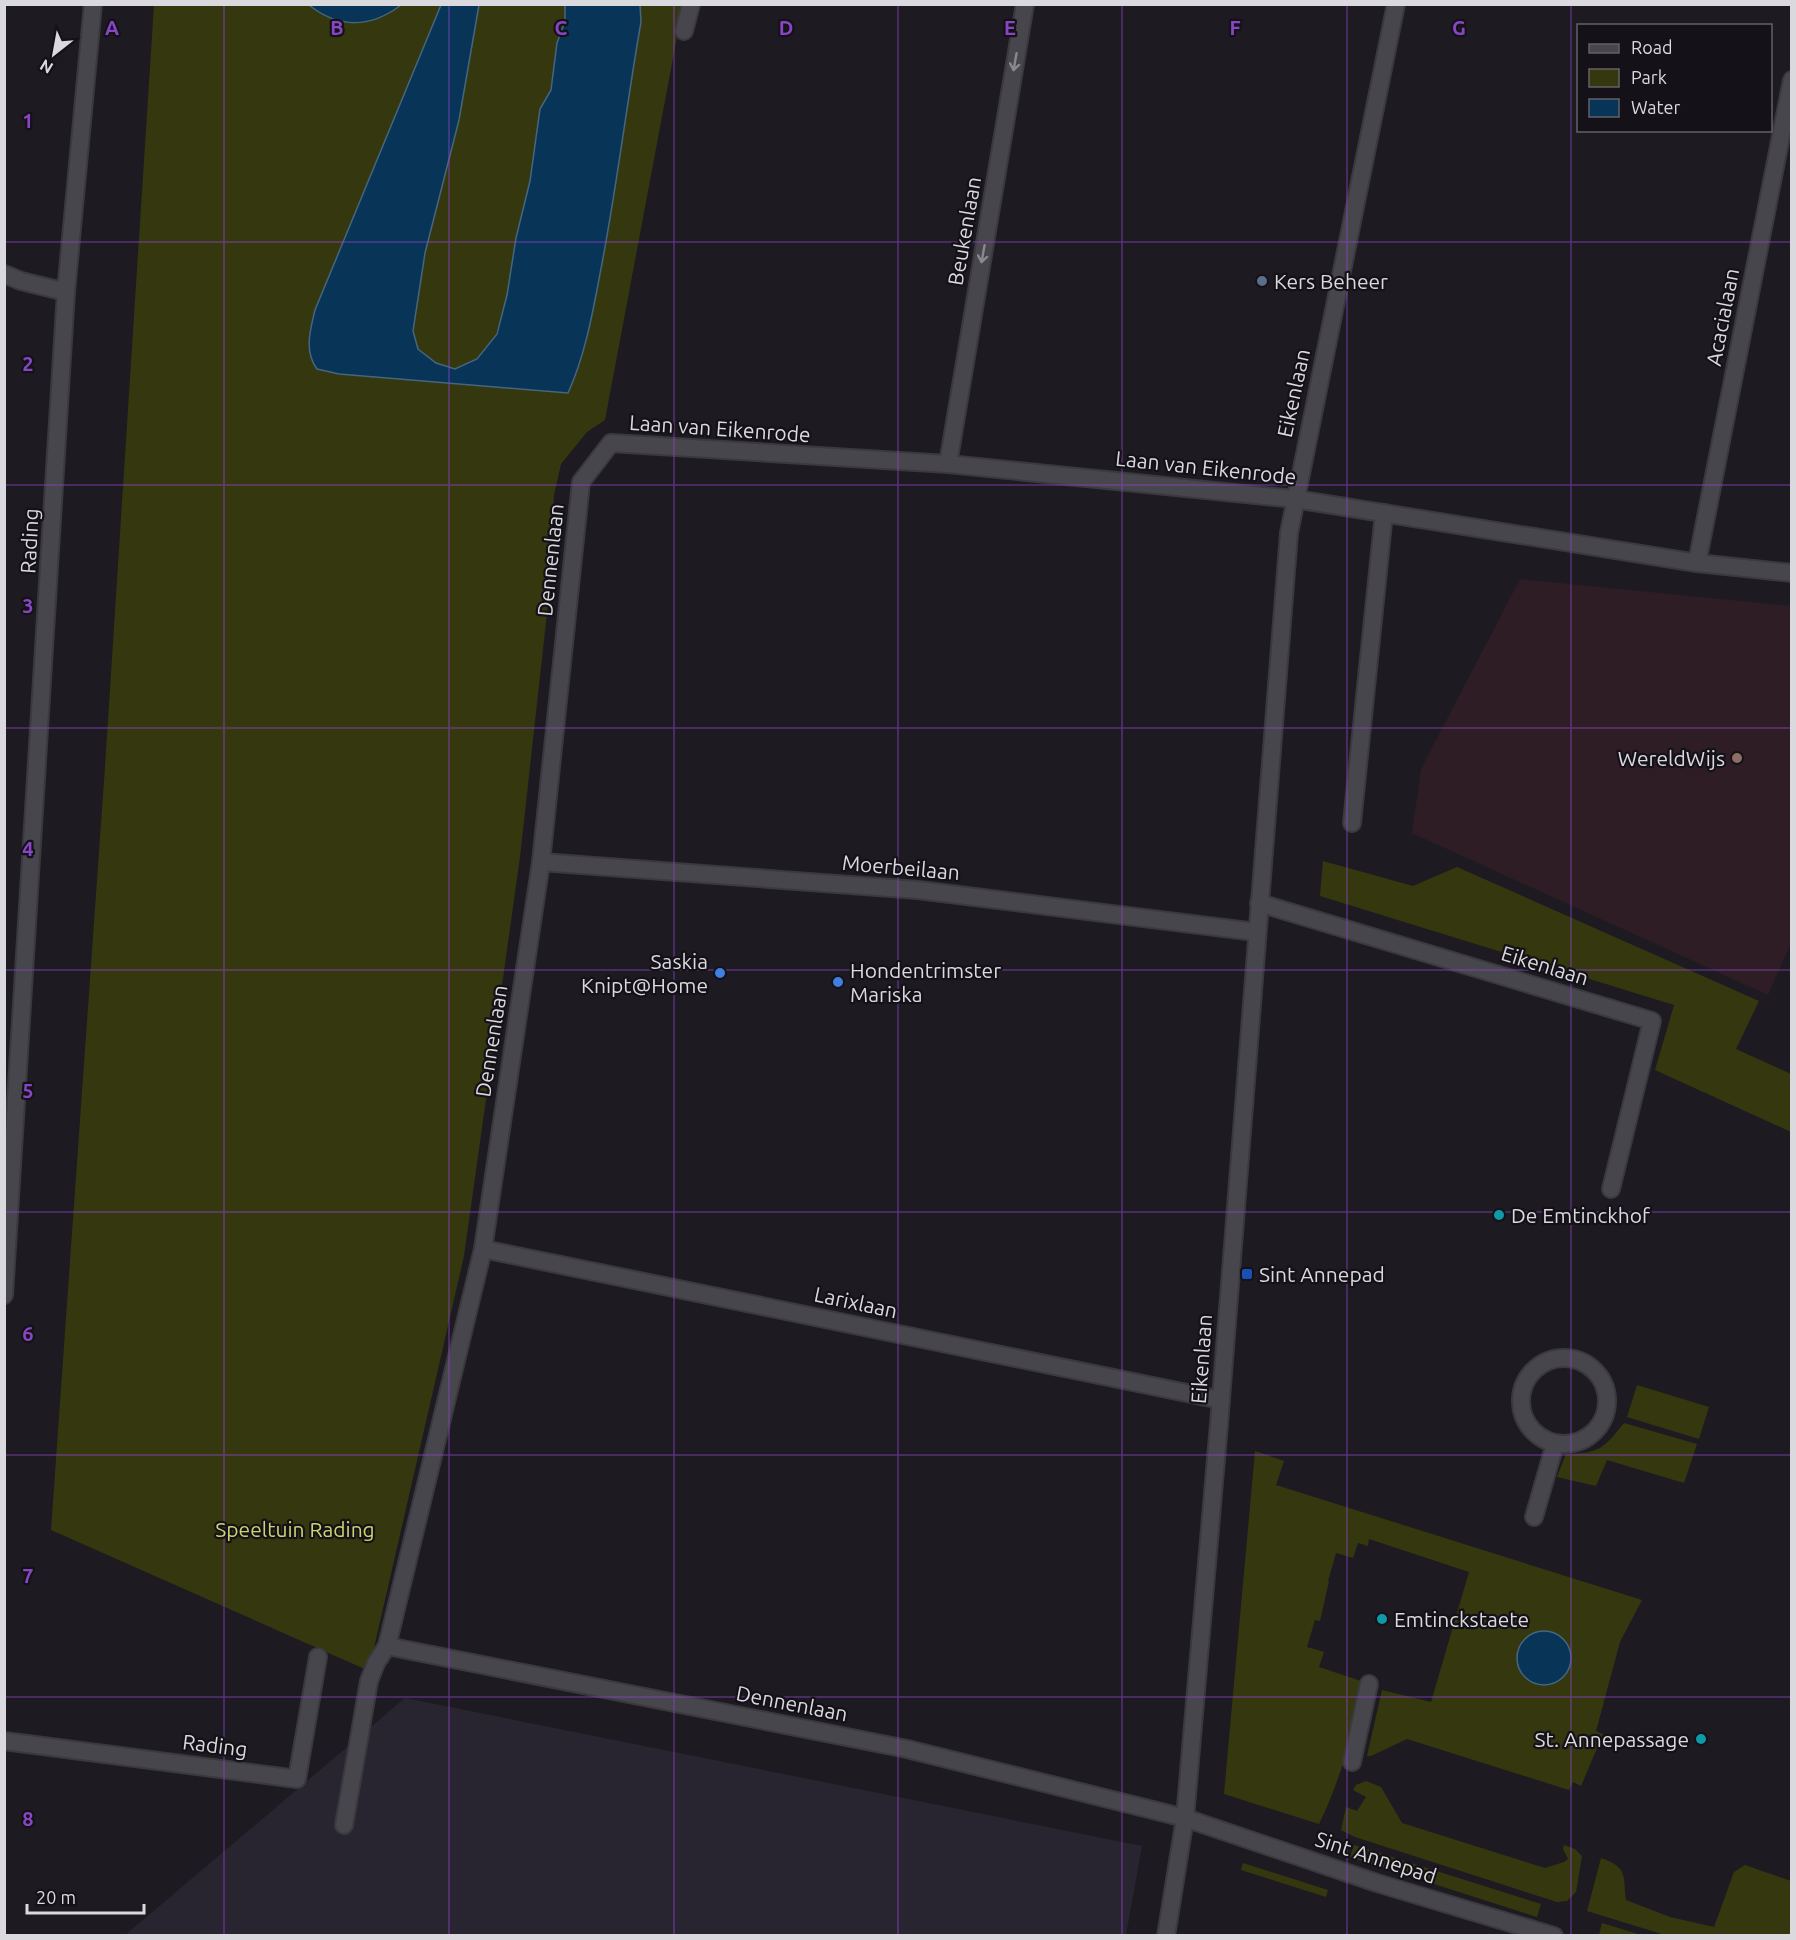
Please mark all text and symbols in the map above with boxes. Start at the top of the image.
text: A [105,16,119,39]
text: B [330,16,344,39]
text: C [555,16,568,39]
text: D [779,16,793,39]
text: E [1004,16,1016,39]
text: F [1229,16,1241,39]
text: G [1452,16,1466,39]
north arrow [24,24,84,84]
legend [1577,24,1772,132]
text: Road [1631,37,1673,57]
one-way arrow [1009,52,1020,72]
text: N [37,56,56,78]
text: Park [1631,67,1667,87]
text: Water [1631,97,1681,117]
text: 1 [22,109,34,132]
street label: Beukenlaan [943,175,985,287]
one-way arrow [977,244,988,264]
street label: Acacialaan [1701,266,1743,368]
place label: Kers Beheer [1274,269,1388,293]
marker: Kers Beheer [1255,274,1269,288]
street label: Eikenlaan [1272,347,1314,439]
text: 2 [22,352,34,375]
street label: Laan van Eikenrode [629,410,811,446]
street label: Laan van Eikenrode [1114,446,1298,488]
street label: Dennenlaan [532,503,568,617]
street label: Rading [15,508,43,574]
text: 3 [22,594,34,617]
place label: WereldWijs [1618,746,1725,770]
marker: WereldWijs [1730,751,1744,765]
text: 4 [22,837,34,860]
street label: Moerbeilaan [841,850,961,884]
street label: Eikenlaan [1499,940,1591,990]
place label: Saskia Knipt@Home [581,949,708,997]
place label: Hondentrimster Mariska [850,958,1001,1006]
marker: Saskia Knipt@Home [713,966,727,980]
marker: Hondentrimster Mariska [831,975,845,989]
street label: Dennenlaan [470,983,512,1099]
text: 5 [22,1079,34,1102]
place label: De Emtinckhof [1511,1203,1651,1227]
marker: De Emtinckhof [1492,1208,1506,1222]
place label: Sint Annepad [1259,1262,1385,1286]
marker: Sint Annepad [1240,1267,1254,1281]
street label: Larixlaan [812,1281,900,1323]
street label: Eikenlaan [1186,1313,1216,1405]
text: 6 [22,1322,34,1345]
park label: Speeltuin Rading [215,1517,375,1541]
text: 7 [22,1564,34,1587]
place label: Emtinckstaete [1394,1607,1529,1631]
marker: Emtinckstaete [1375,1612,1389,1626]
street label: Dennenlaan [734,1680,850,1726]
place label: St. Annepassage [1535,1727,1689,1751]
street label: Rading [181,1729,249,1761]
marker: St. Annepassage [1694,1732,1708,1746]
text: 8 [22,1807,34,1830]
street label: Sint Annepad [1312,1826,1440,1888]
scale bar [27,1877,144,1915]
text: 20 m [36,1887,76,1907]

